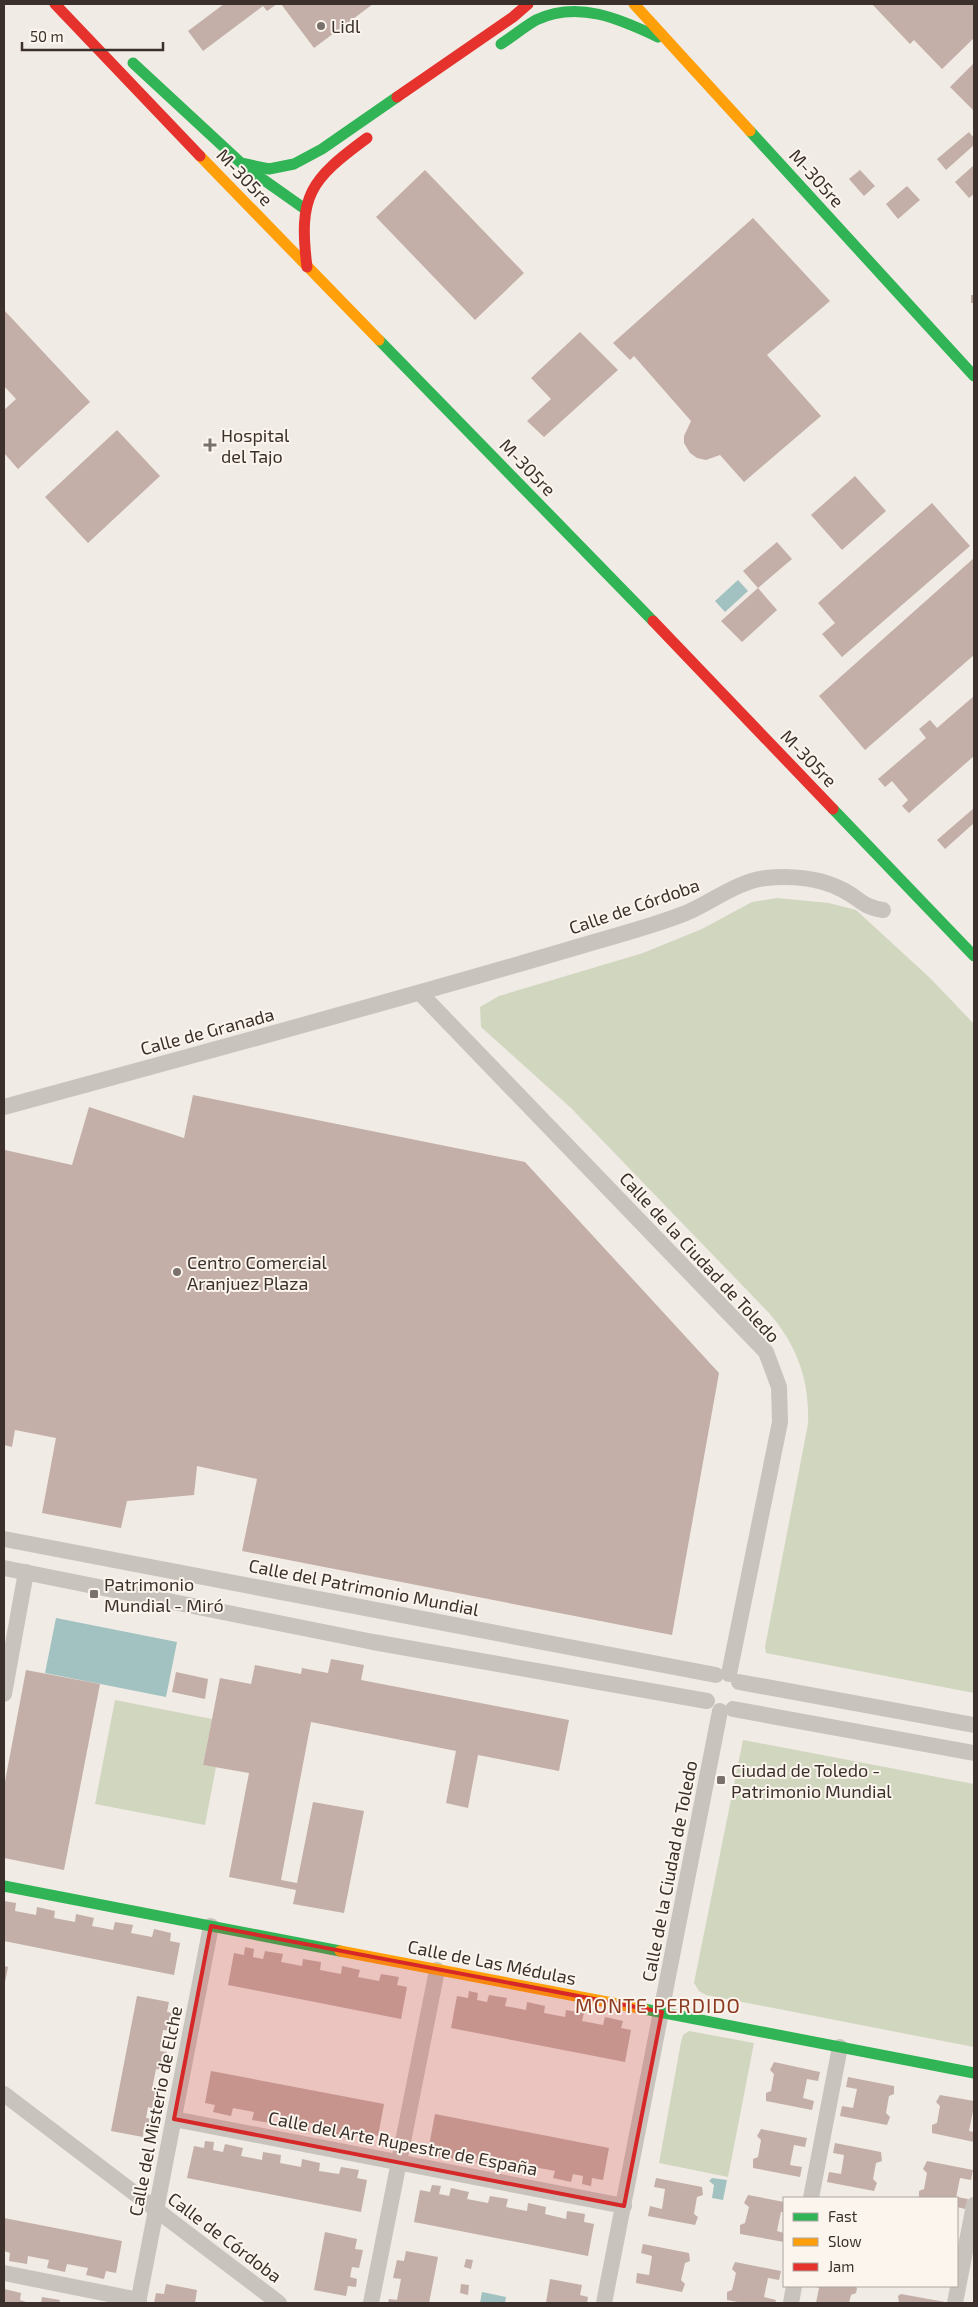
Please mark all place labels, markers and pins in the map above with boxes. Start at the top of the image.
place label: Lidl [331,15,361,37]
marker: Lidl [315,20,327,32]
place label: Hospital del Tajo [221,424,290,467]
marker: Hospital del Tajo [203,438,217,452]
place label: Centro Comercial Aranjuez Plaza [187,1251,328,1294]
marker: Centro Comercial Aranjuez Plaza [171,1266,183,1278]
place label: Patrimonio Mundial - Miró [104,1573,224,1616]
marker: Patrimonio Mundial - Miró [88,1588,100,1600]
place label: Ciudad de Toledo - Patrimonio Mundial [731,1759,892,1802]
marker: Ciudad de Toledo - Patrimonio Mundial [715,1774,727,1786]

